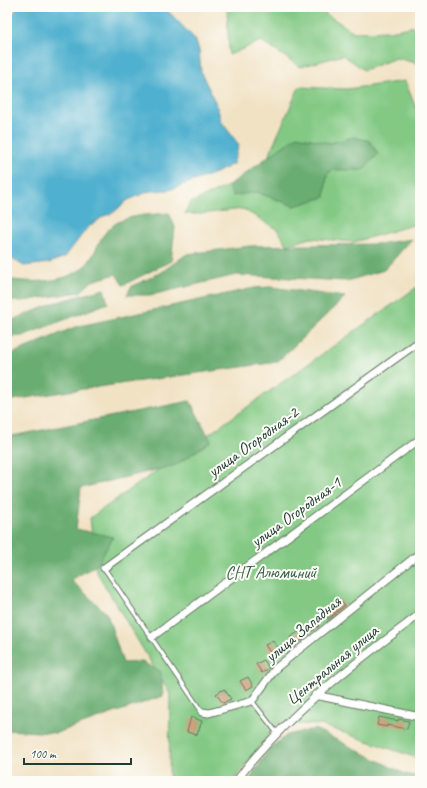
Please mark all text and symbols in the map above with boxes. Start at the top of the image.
street label: улица Огородная-2 [203,401,303,482]
street label: улица Огородная-1 [246,471,346,552]
park label: СНТ Алюминий [226,562,317,583]
street label: улица Западная [260,591,346,667]
street label: Центральная улица [282,619,384,710]
scale bar [24,740,131,766]
text: 100 m [30,746,57,762]

